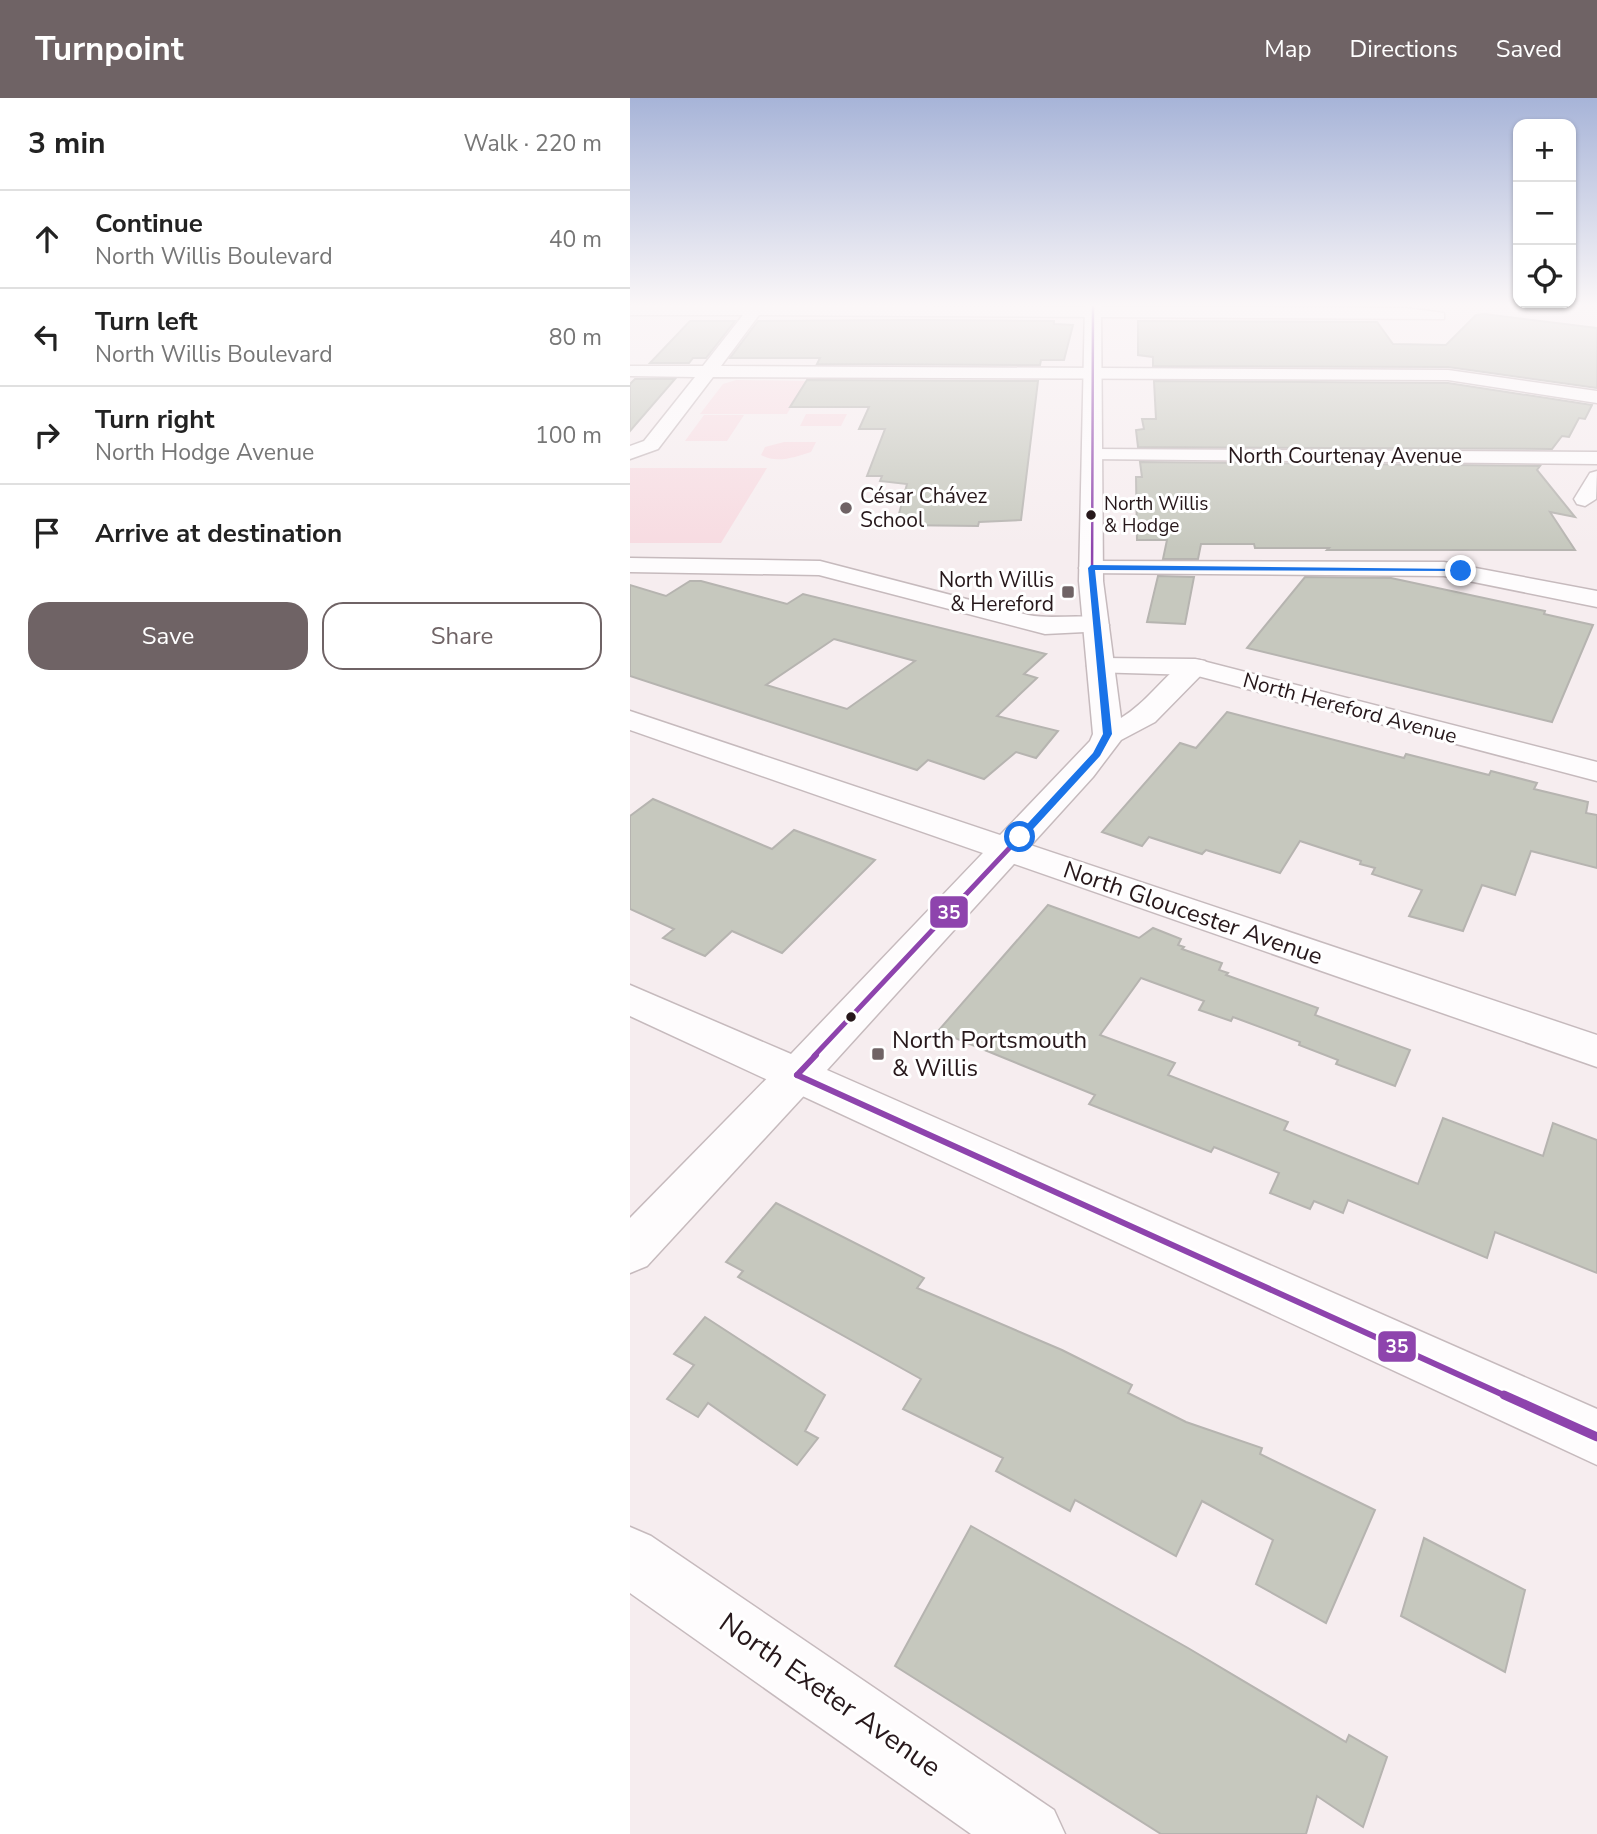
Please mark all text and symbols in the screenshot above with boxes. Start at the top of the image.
text: Turnpoint [35,27,184,72]
text: Map [1264,33,1311,65]
text: Directions [1349,33,1458,65]
text: Saved [1496,33,1562,65]
map controls [1513,119,1576,308]
button: + [1513,119,1576,182]
text: 3 min [28,123,106,164]
text: Walk · 220 m [463,128,602,159]
button: − [1513,182,1576,245]
text: Continue [95,206,203,241]
icon: ahead [28,220,66,258]
text: 40 m [549,224,602,255]
text: North Willis Boulevard [95,241,333,272]
button: locate [1513,245,1576,308]
text: Turn left [95,304,198,339]
icon: left [28,318,66,356]
text: 80 m [549,322,602,353]
text: North Willis Boulevard [95,339,333,370]
text: Turn right [95,402,214,437]
icon: right [28,416,66,454]
text: 100 m [535,420,602,451]
text: North Hodge Avenue [95,437,314,468]
street label: North Courtenay Avenue [1228,442,1462,470]
place label: César Chávez School [860,482,988,534]
place label: North Willis & Hodge [1104,491,1208,539]
marker: César Chávez School [838,500,854,516]
marker: North Willis & Hodge [1084,508,1098,522]
icon: arrive [28,514,66,552]
text: Arrive at destination [95,516,342,551]
route end [1445,555,1476,586]
place label: North Willis & Hereford [939,566,1054,618]
marker: North Willis & Hereford [1060,584,1076,600]
button: Save [28,602,308,670]
button: Share [322,602,602,670]
street label: North Hereford Avenue [1240,666,1460,750]
route start [1004,821,1035,852]
street label: North Gloucester Avenue [1059,854,1327,972]
line badge: 35 [929,895,969,929]
text: 35 [938,900,960,926]
unlabelled marker [844,1010,858,1024]
place label: North Portsmouth & Willis [892,1024,1087,1084]
marker: North Portsmouth & Willis [870,1046,886,1062]
line badge: 35 [1377,1330,1417,1363]
text: 35 [1386,1334,1408,1360]
street label: North Exeter Avenue [712,1604,948,1786]

